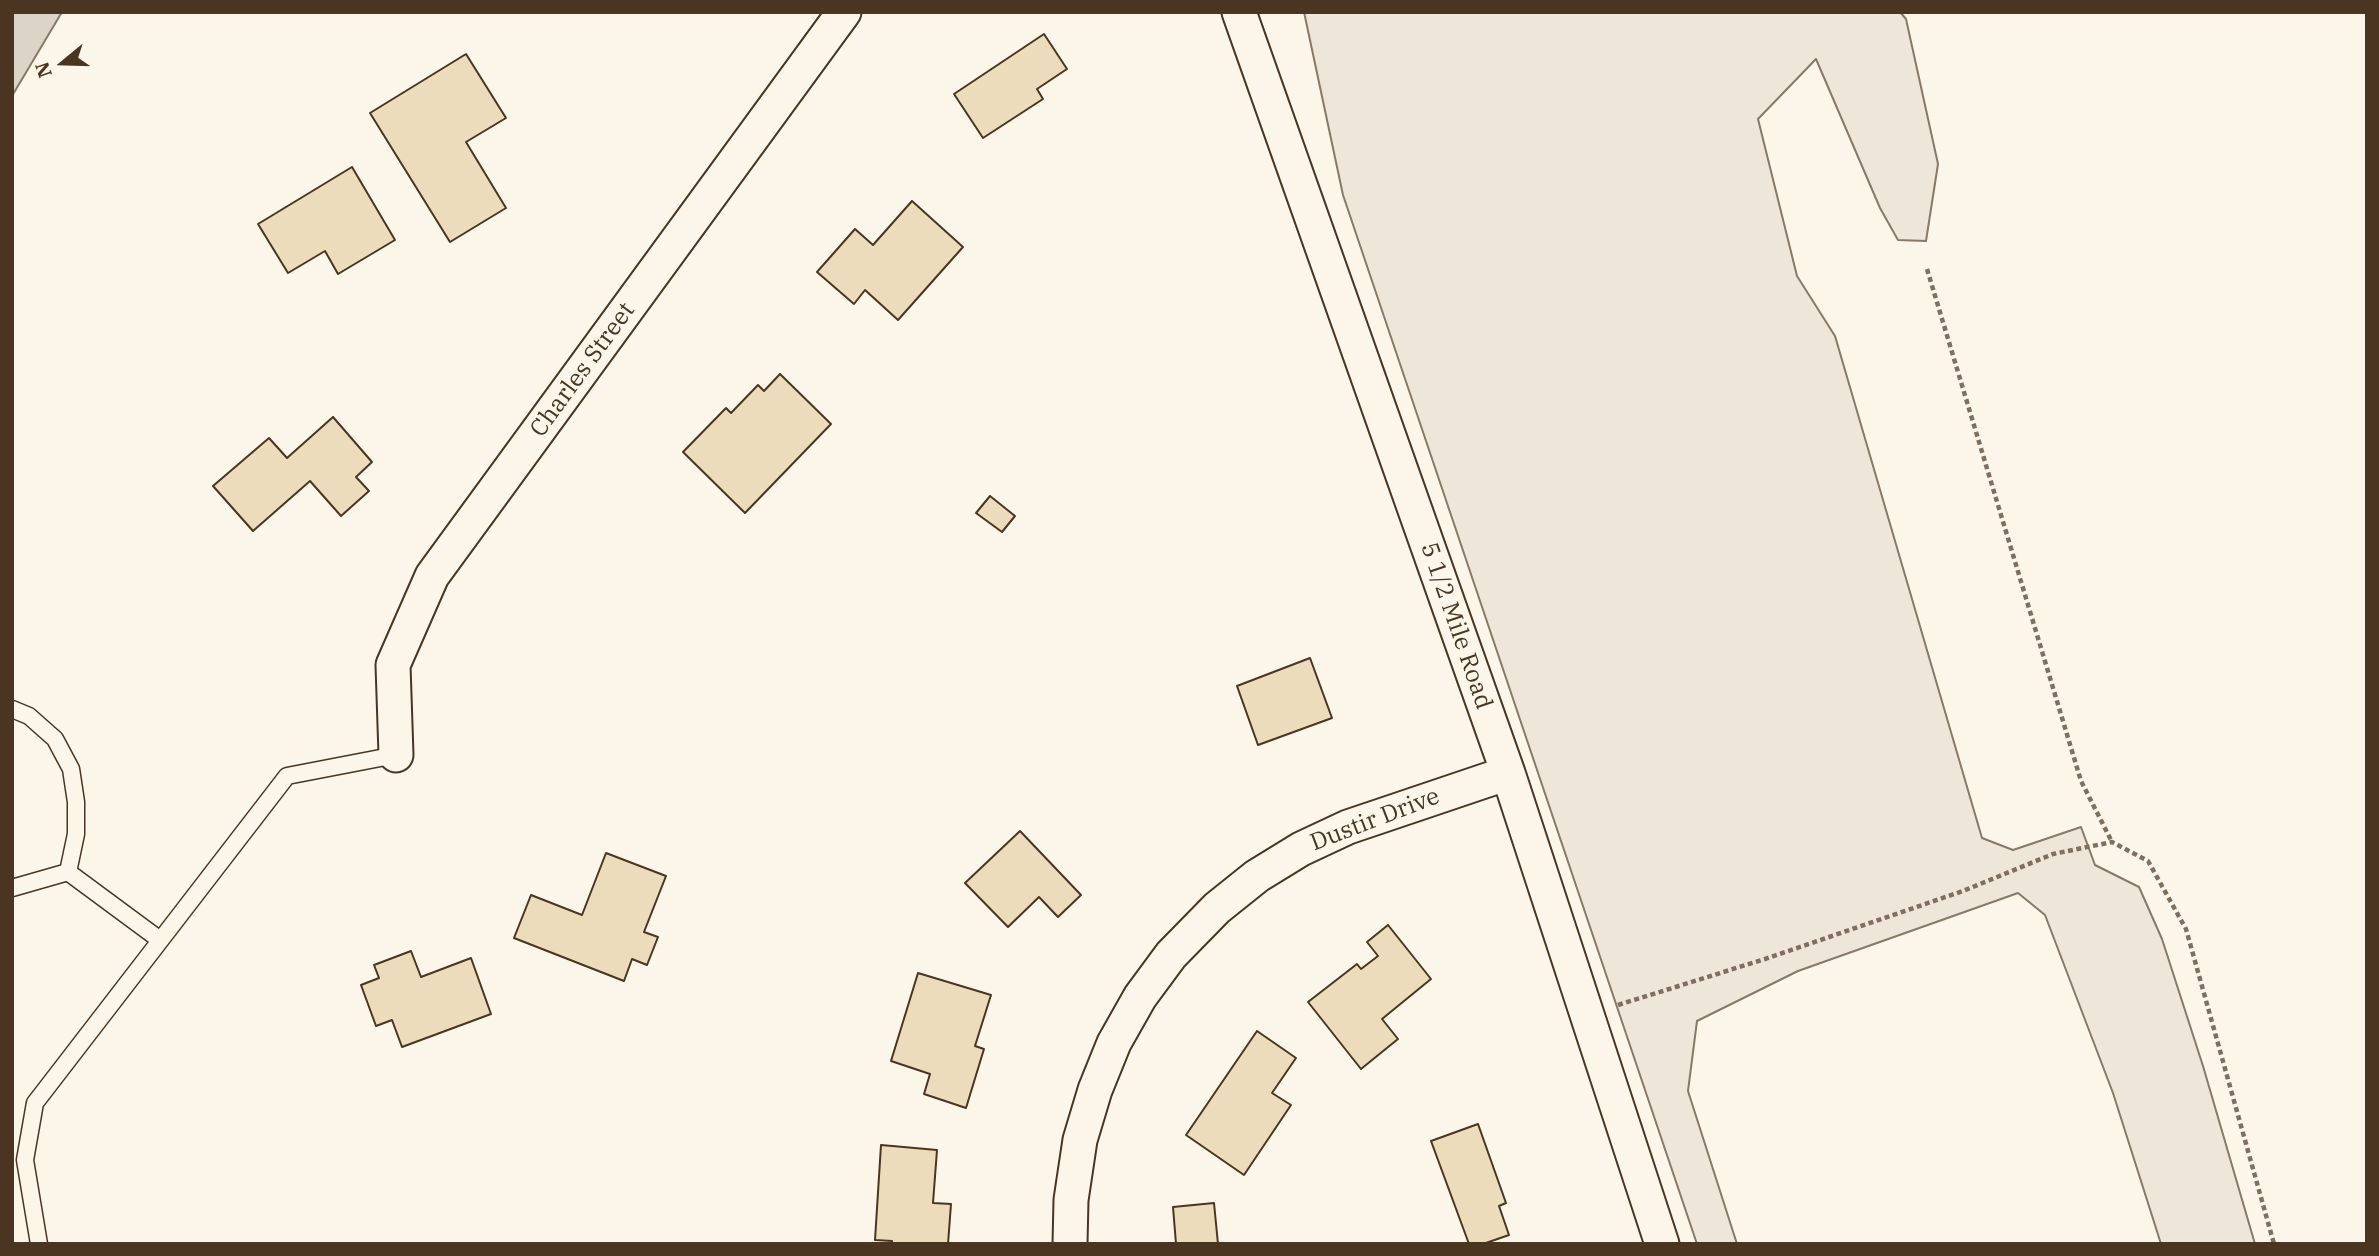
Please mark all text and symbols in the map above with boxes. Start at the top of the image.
north arrow [28,28,98,98]
text: N [29,59,57,81]
street label: Charles Street [525,297,641,443]
street label: 5 1/2 Mile Road [1414,539,1498,713]
street label: Dustir Drive [1306,782,1444,858]

